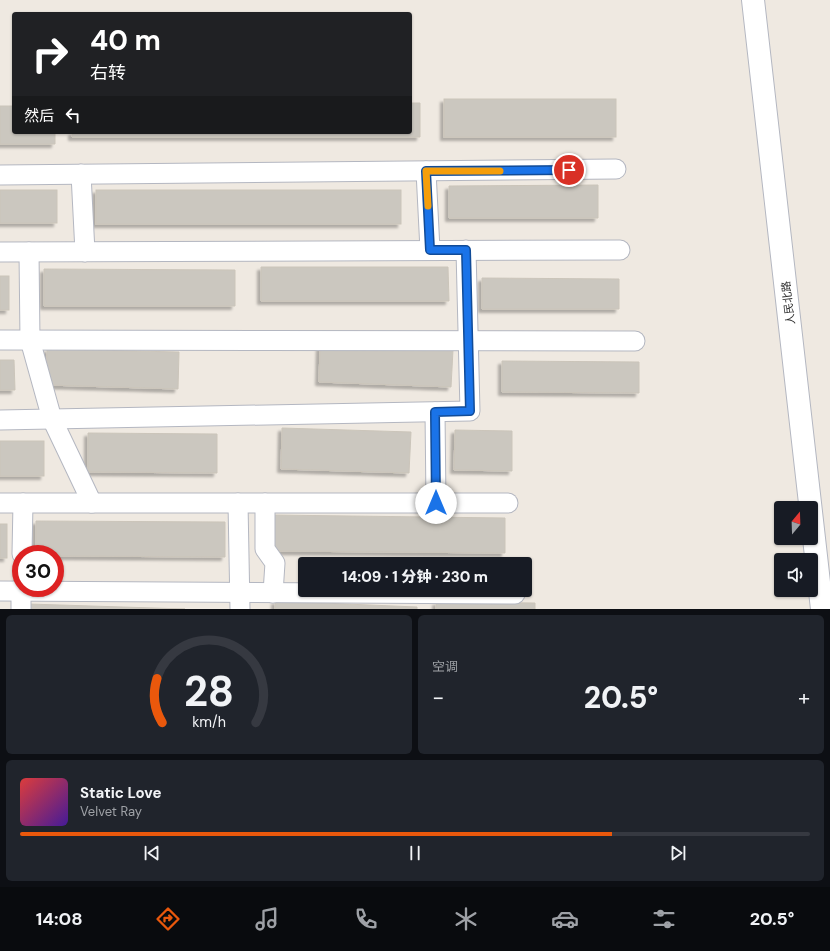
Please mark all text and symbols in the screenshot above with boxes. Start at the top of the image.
text: 40 m [90,22,161,59]
icon: right [24,28,76,80]
text: 右转 [90,61,126,85]
icon: left [62,104,84,126]
text: 然后 [24,106,54,126]
pin [552,153,586,187]
icon: arrive [558,159,580,181]
street label: 人民北路 [778,280,798,326]
position arrow [415,482,457,524]
north arrow [774,501,818,545]
map controls [774,501,818,597]
speed limit sign: 30 [12,545,64,597]
button: sound [774,553,818,597]
text: 14:09 · 1 分钟 · 230 m [342,567,488,587]
text: 空调 [432,658,458,675]
text: 28 [184,664,234,718]
text: 20.5° [584,678,658,717]
text: − [432,683,444,712]
text: + [798,683,810,712]
text: km/h [192,712,226,730]
text: Static Love [80,783,161,803]
text: Velvet Ray [80,803,142,820]
icon: previous [141,842,163,864]
icon: pause [404,842,426,864]
icon: next [667,842,689,864]
icon: directions [154,905,182,933]
icon: music [253,905,281,933]
icon: phone [352,905,380,933]
icon: climate [452,905,480,933]
icon: car [551,905,579,933]
icon: filters [650,905,678,933]
text: 14:08 [36,907,83,931]
text: 20.5° [750,907,794,931]

